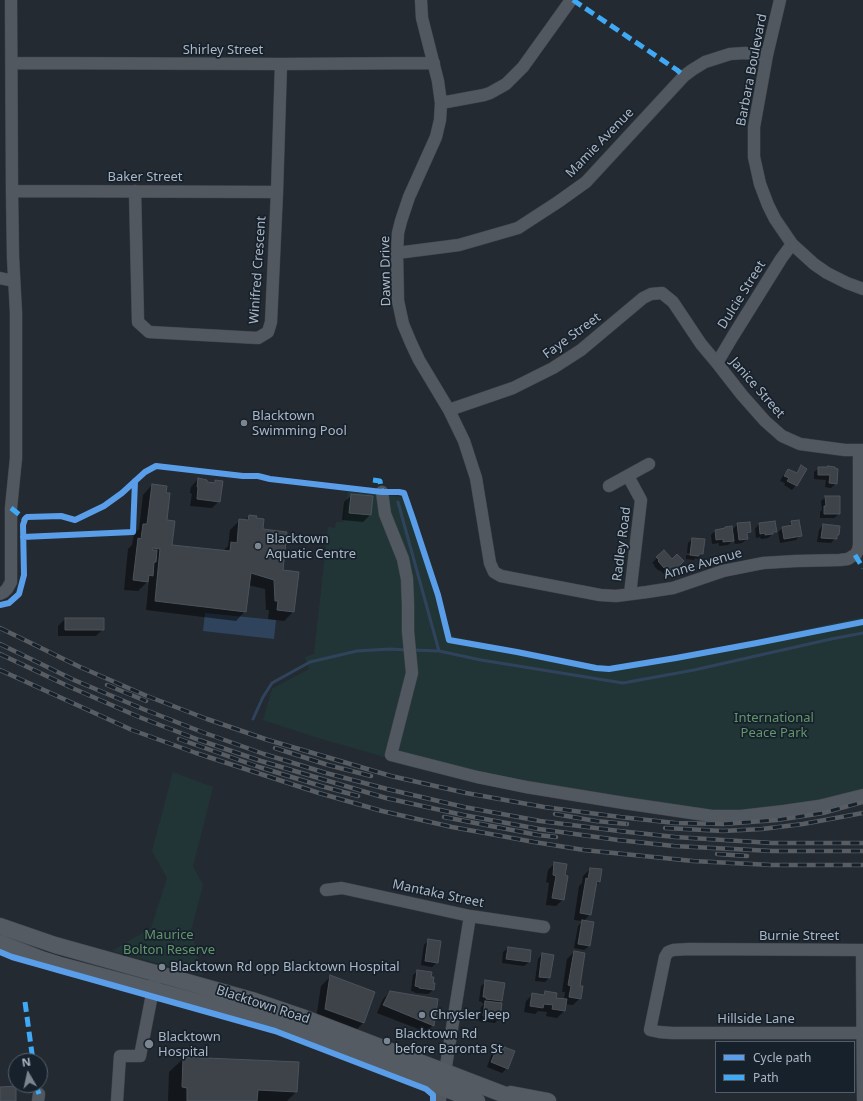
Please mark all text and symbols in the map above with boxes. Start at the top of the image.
street label: Barbara Boulevard [733,13,771,127]
street label: Shirley Street [183,42,263,58]
street label: Mamie Avenue [563,105,637,181]
street label: Baker Street [107,169,183,185]
street label: Winifred Crescent [246,215,270,325]
street label: Dawn Drive [378,236,394,306]
street label: Dulcie Street [715,258,769,332]
street label: Faye Street [540,310,604,362]
street label: Janice Street [726,354,788,422]
place label: Blacktown Swimming Pool [252,408,347,439]
marker: Blacktown Swimming Pool [239,418,249,428]
street label: Radley Road [610,506,634,582]
place label: Blacktown Aquatic Centre [266,531,356,562]
marker: Blacktown Aquatic Centre [253,541,263,551]
street label: Anne Avenue [662,545,744,583]
park label: International Peace Park [734,710,814,741]
street label: Mantaka Street [391,877,485,911]
park label: Maurice Bolton Reserve [123,927,215,958]
street label: Burnie Street [759,928,839,944]
place label: Blacktown Rd opp Blacktown Hospital [170,959,400,975]
marker: Blacktown Rd opp Blacktown Hospital [157,962,167,972]
street label: Blacktown Road [214,983,312,1027]
place label: Chrysler Jeep [430,1007,510,1023]
marker: Chrysler Jeep [417,1010,427,1020]
street label: Hillside Lane [717,1011,795,1027]
place label: Blacktown Rd before Baronta St [395,1026,502,1057]
place label: Blacktown Hospital [158,1029,221,1060]
marker: Blacktown Rd before Baronta St [382,1036,392,1046]
marker: Blacktown Hospital [143,1038,155,1050]
legend [715,1041,855,1093]
text: Cycle path [753,1049,811,1066]
north arrow [8,1053,48,1093]
text: N [21,1054,32,1070]
text: Path [753,1069,779,1086]

